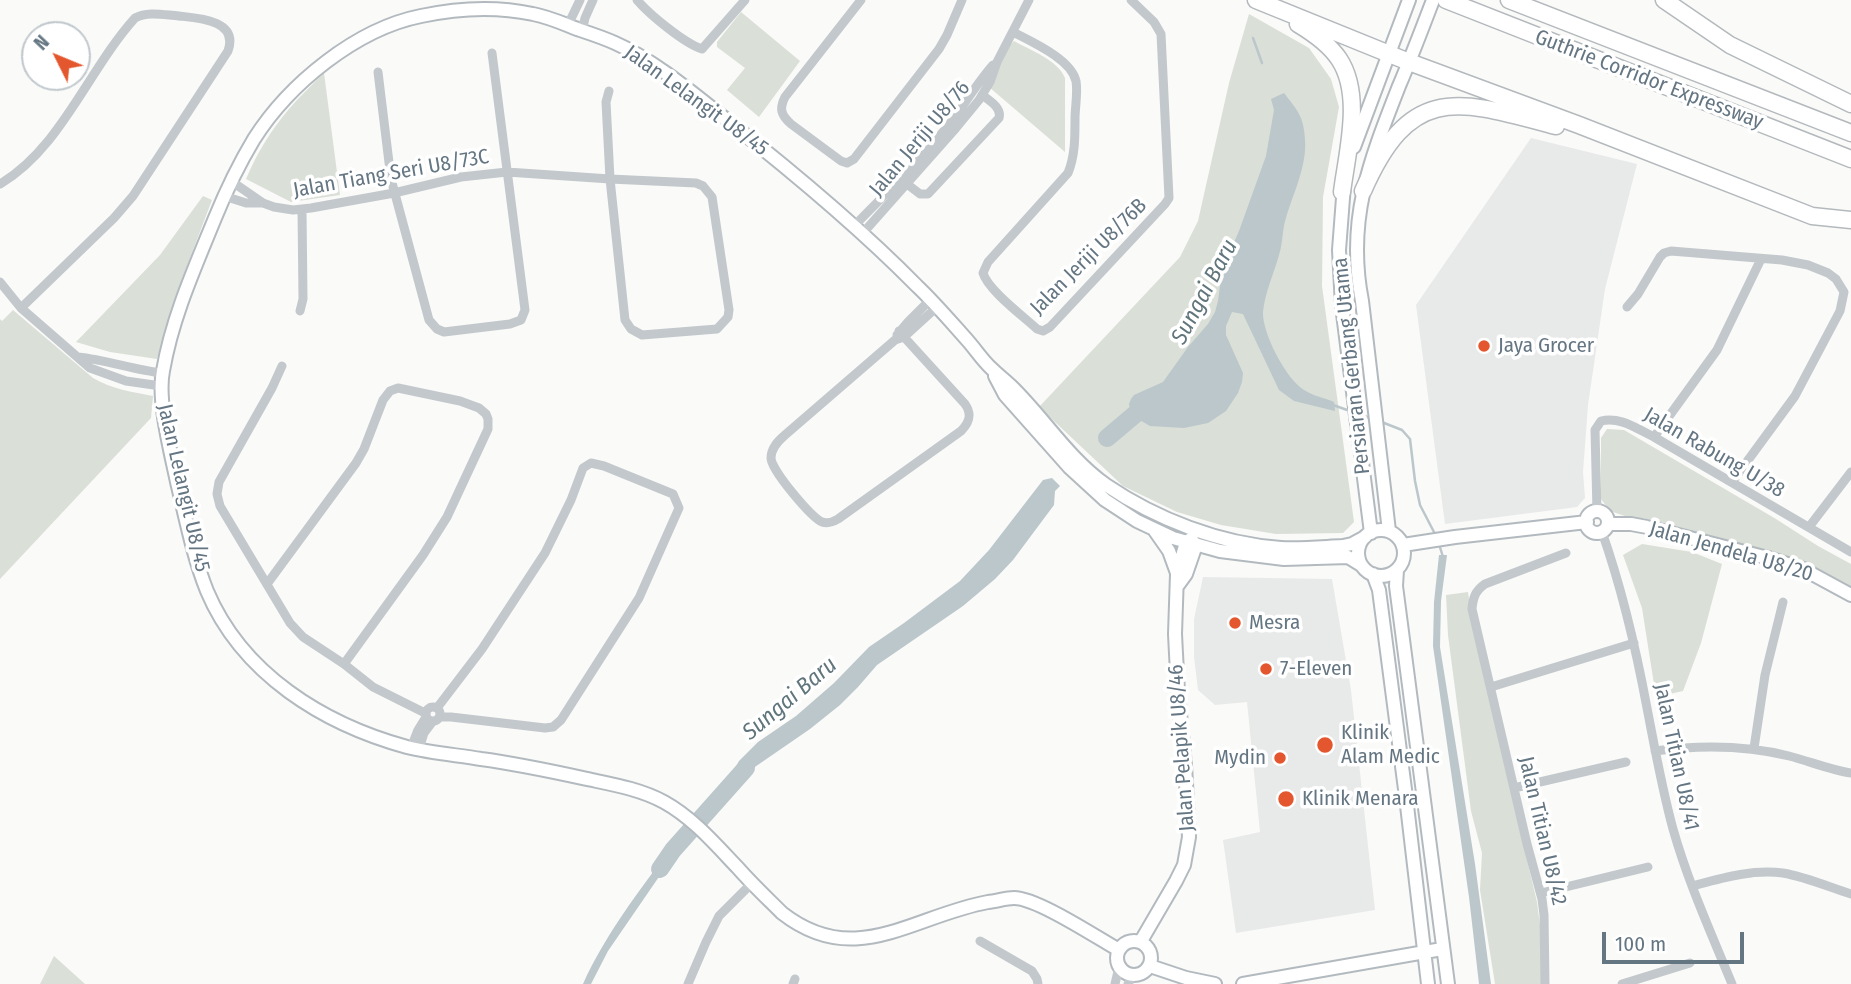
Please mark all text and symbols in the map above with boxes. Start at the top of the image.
north arrow [21,21,91,91]
street label: Guthrie Corridor Expressway [1531,25,1767,135]
text: N [29,31,54,55]
street label: Jalan Lelangit U8/45 [619,40,773,162]
street label: Jalan Jeriji U8/76 [864,76,976,202]
street label: Jalan Tiang Seri U8/73C [291,144,491,204]
street label: Jalan Jeriji U8/76B [1026,194,1152,320]
water label: Sungai Baru [1166,235,1244,349]
street label: Persiaran Gerbang Utama [1328,256,1376,476]
place label: Jaya Grocer [1498,333,1594,359]
marker: Jaya Grocer [1476,338,1492,354]
street label: Jalan Lelangit U8/45 [151,401,215,575]
street label: Jalan Rabung U/38 [1639,402,1789,504]
street label: Jalan Jendela U8/20 [1646,517,1816,587]
place label: Mesra [1249,610,1300,636]
marker: Mesra [1227,615,1243,631]
water label: Sungai Baru [737,652,843,746]
place label: 7-Eleven [1280,656,1352,682]
marker: 7-Eleven [1258,661,1274,677]
street label: Jalan Pelapik U8/46 [1164,664,1200,832]
street label: Jalan Titian U8/41 [1648,681,1704,833]
place label: Klinik Alam Medic [1341,720,1440,770]
marker: Klinik Alam Medic [1315,735,1335,755]
place label: Mydin [1214,745,1266,771]
marker: Mydin [1272,750,1288,766]
street label: Jalan Titian U8/42 [1513,754,1571,908]
place label: Klinik Menara [1302,786,1419,812]
marker: Klinik Menara [1276,789,1296,809]
scale bar [1606,918,1748,962]
text: 100 m [1615,931,1666,957]

